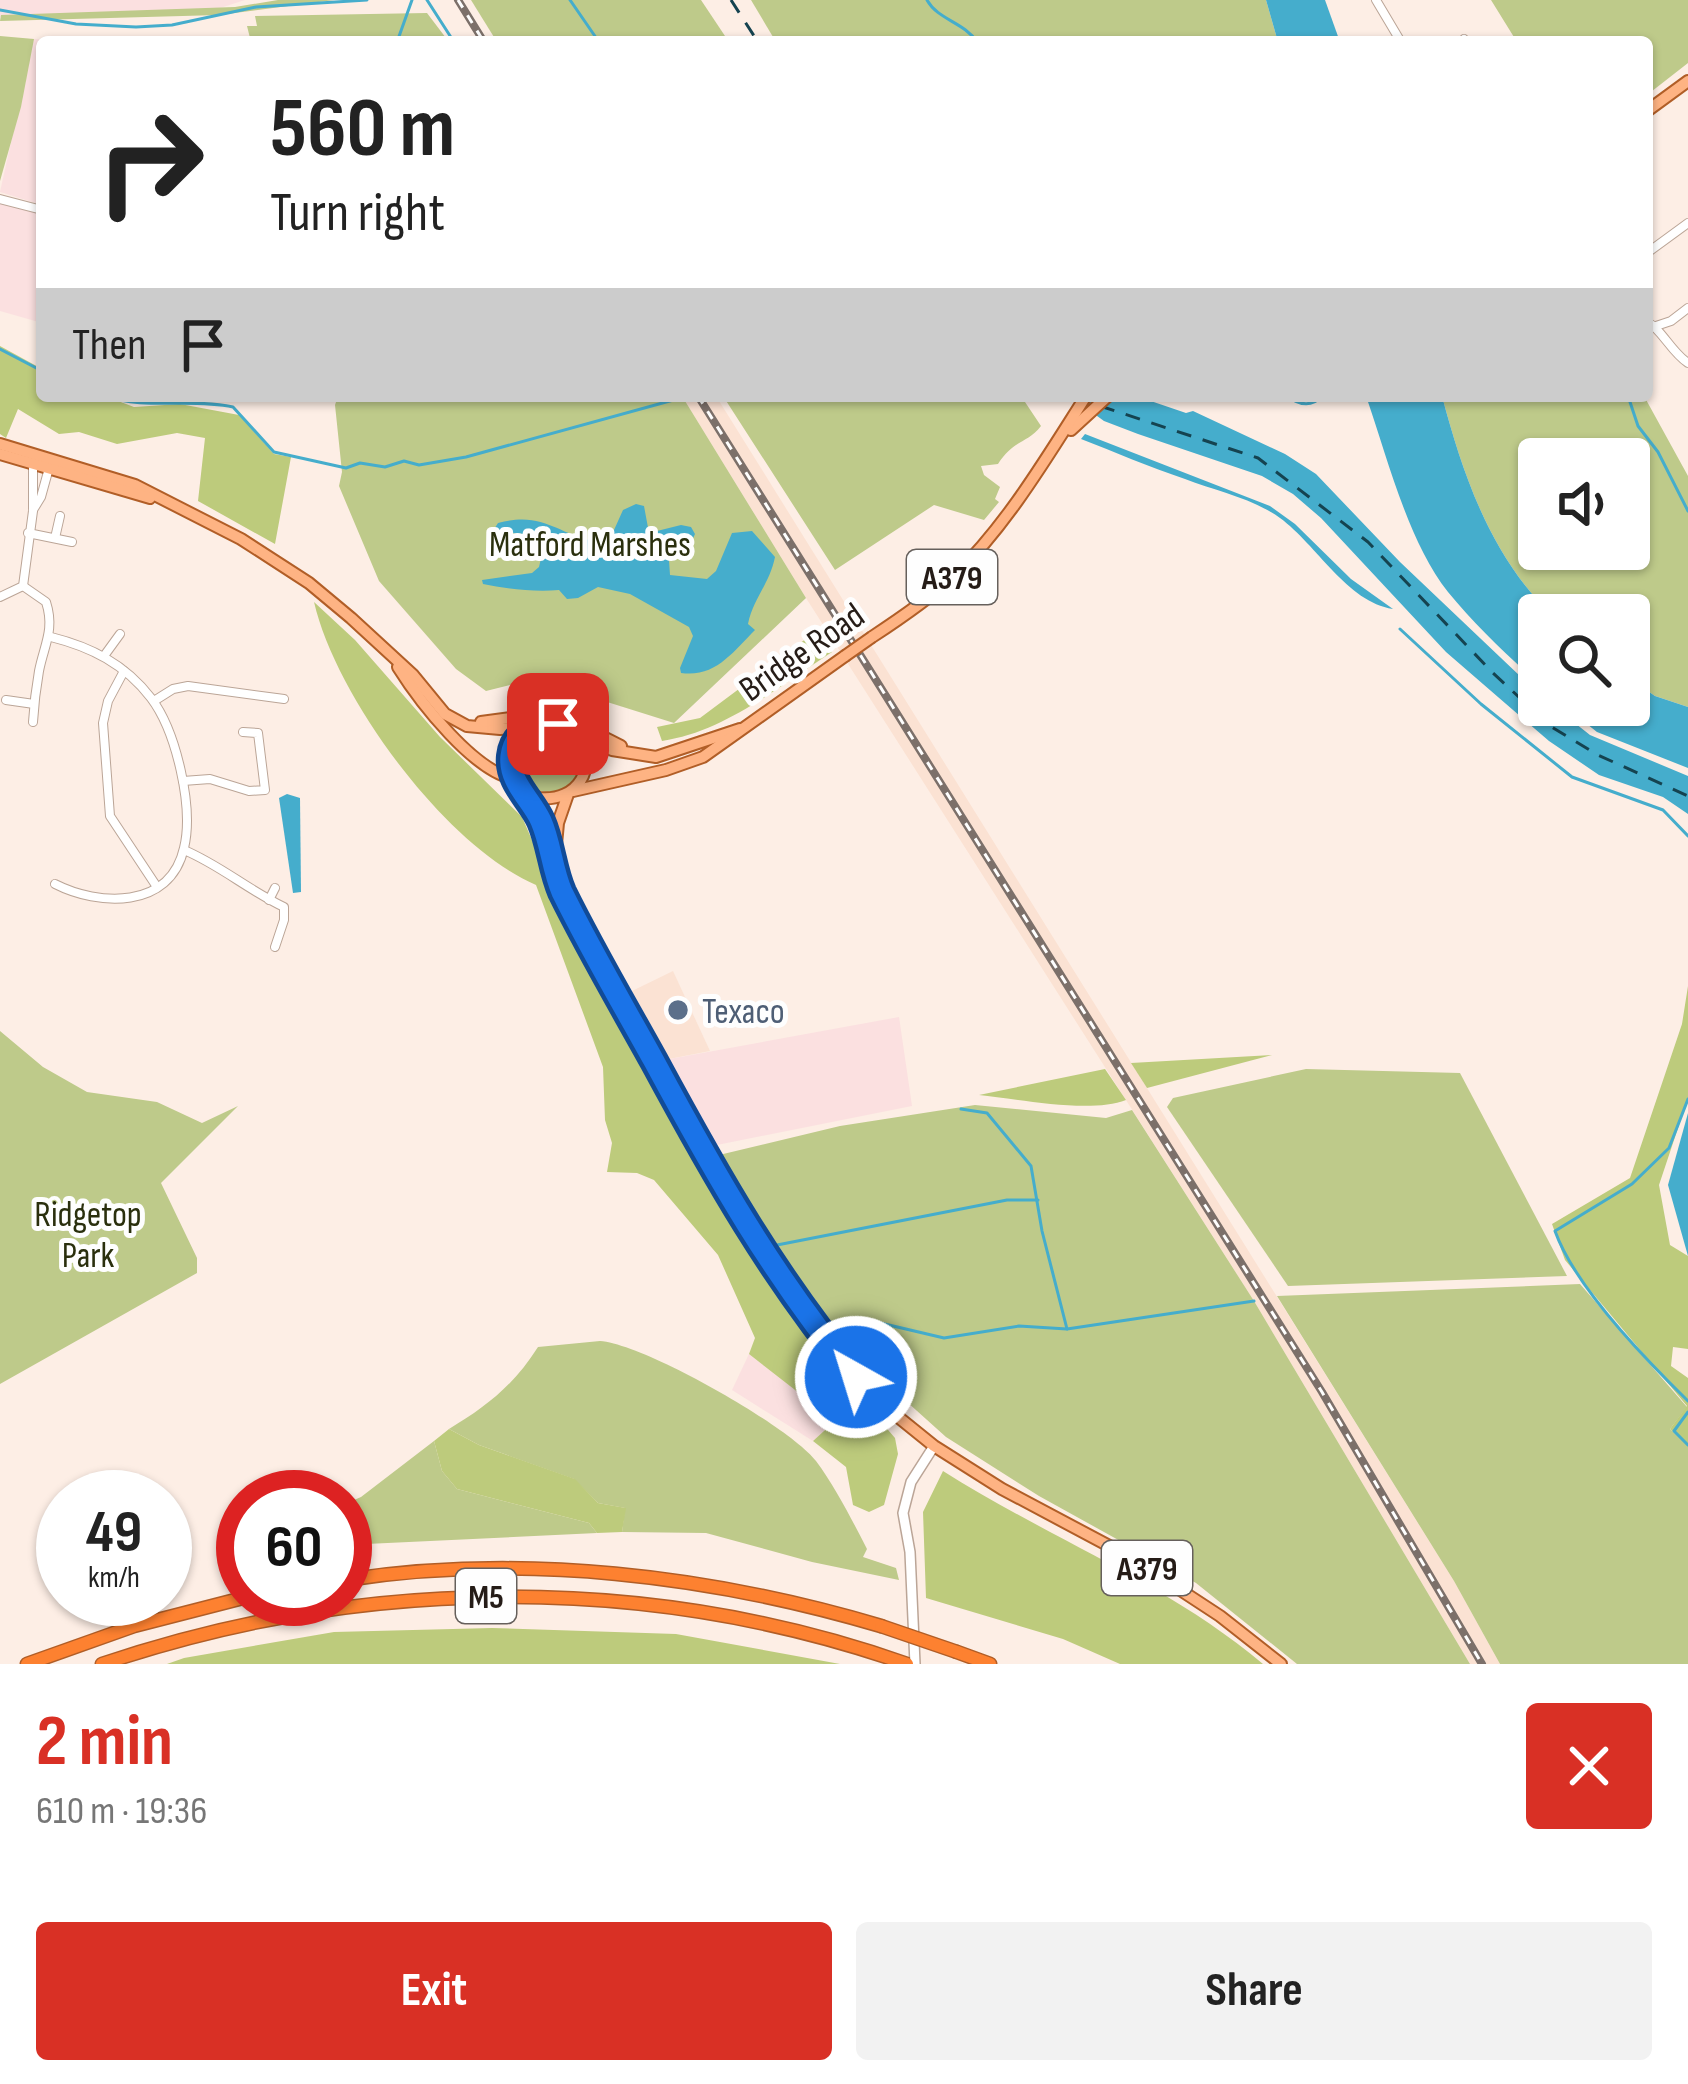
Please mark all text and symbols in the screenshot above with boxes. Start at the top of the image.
text: 560 m [270,79,455,180]
icon: right [72,84,228,240]
text: Turn right [270,181,445,246]
icon: arrive [170,312,236,378]
text: Then [72,318,146,373]
map controls [1518,438,1650,726]
button: sound [1518,438,1650,570]
park label: Matford Marshes [489,524,691,567]
road number: A379 [907,550,997,604]
button: search [1518,594,1650,726]
street label: Bridge Road [732,595,873,712]
pin [507,673,609,775]
icon: arrive [525,691,591,757]
place label: Texaco [702,991,785,1034]
marker: Texaco [665,997,691,1023]
park label: Ridgetop Park [34,1194,142,1278]
position arrow [793,1314,919,1440]
speed limit sign: 60 [216,1470,372,1626]
text: 49 [86,1497,142,1569]
road number: A379 [1102,1541,1192,1595]
text: km/h [88,1560,140,1596]
road number: M5 [456,1569,516,1623]
text: 2 min [36,1699,173,1786]
button: close [1526,1703,1652,1829]
text: 610 m · 19:36 [36,1788,207,1835]
button: Exit [36,1922,832,2060]
button: Share [856,1922,1652,2060]

